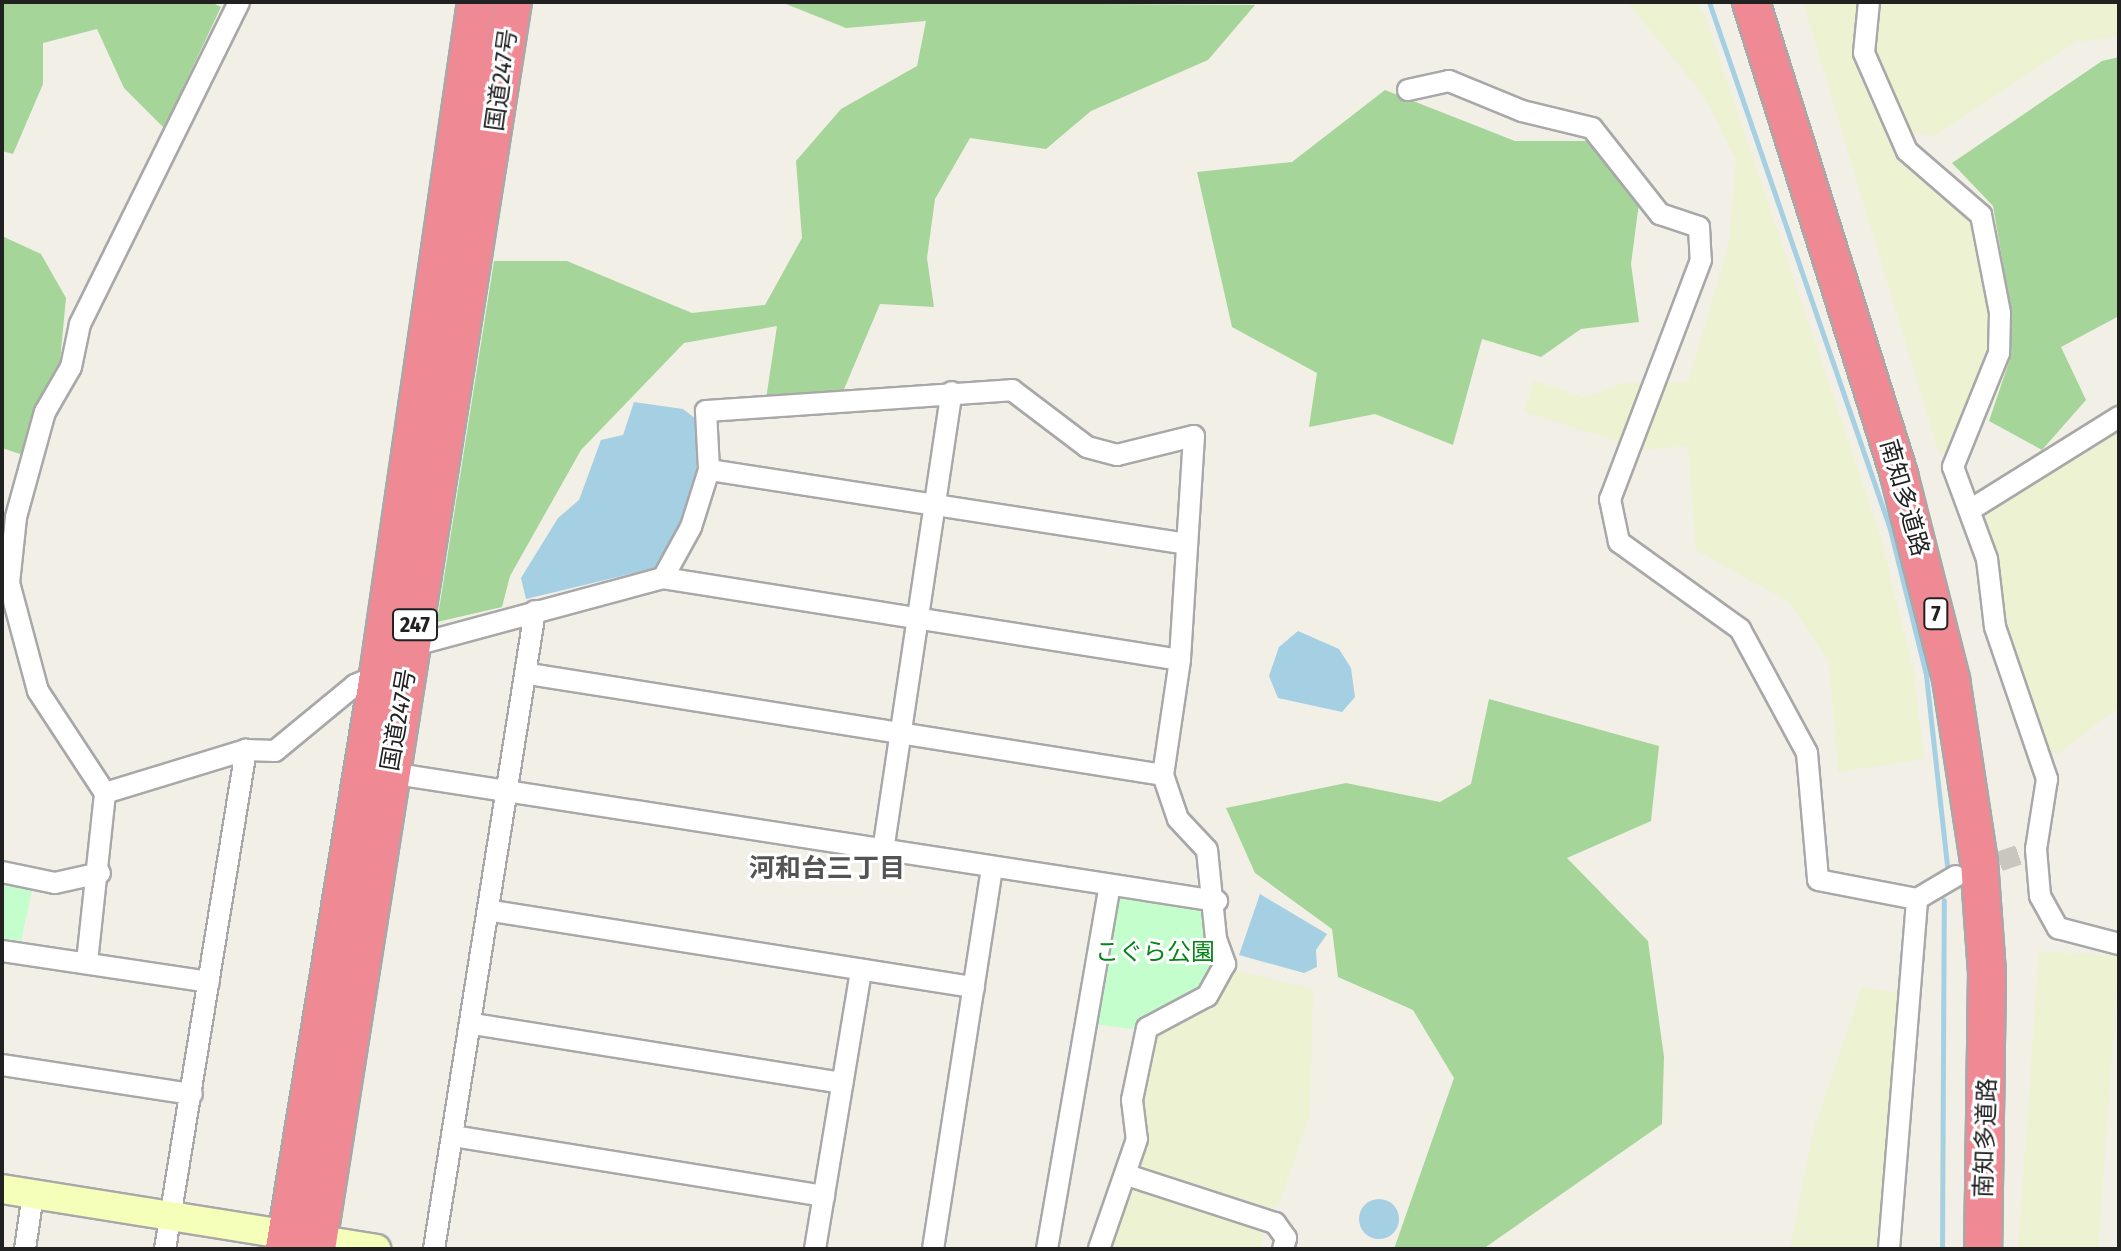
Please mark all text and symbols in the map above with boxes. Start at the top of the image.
street label: 国道247号 [481,27,523,133]
street label: 南知多道路 [1874,436,1934,560]
road number: 7 [1922,596,1950,632]
road number: 247 [391,607,439,643]
street label: 国道247号 [376,667,422,773]
district label: 河和台三丁目 [749,853,905,885]
park label: こぐら公園 [1095,939,1215,967]
street label: 南知多道路 [1970,1078,2002,1198]

